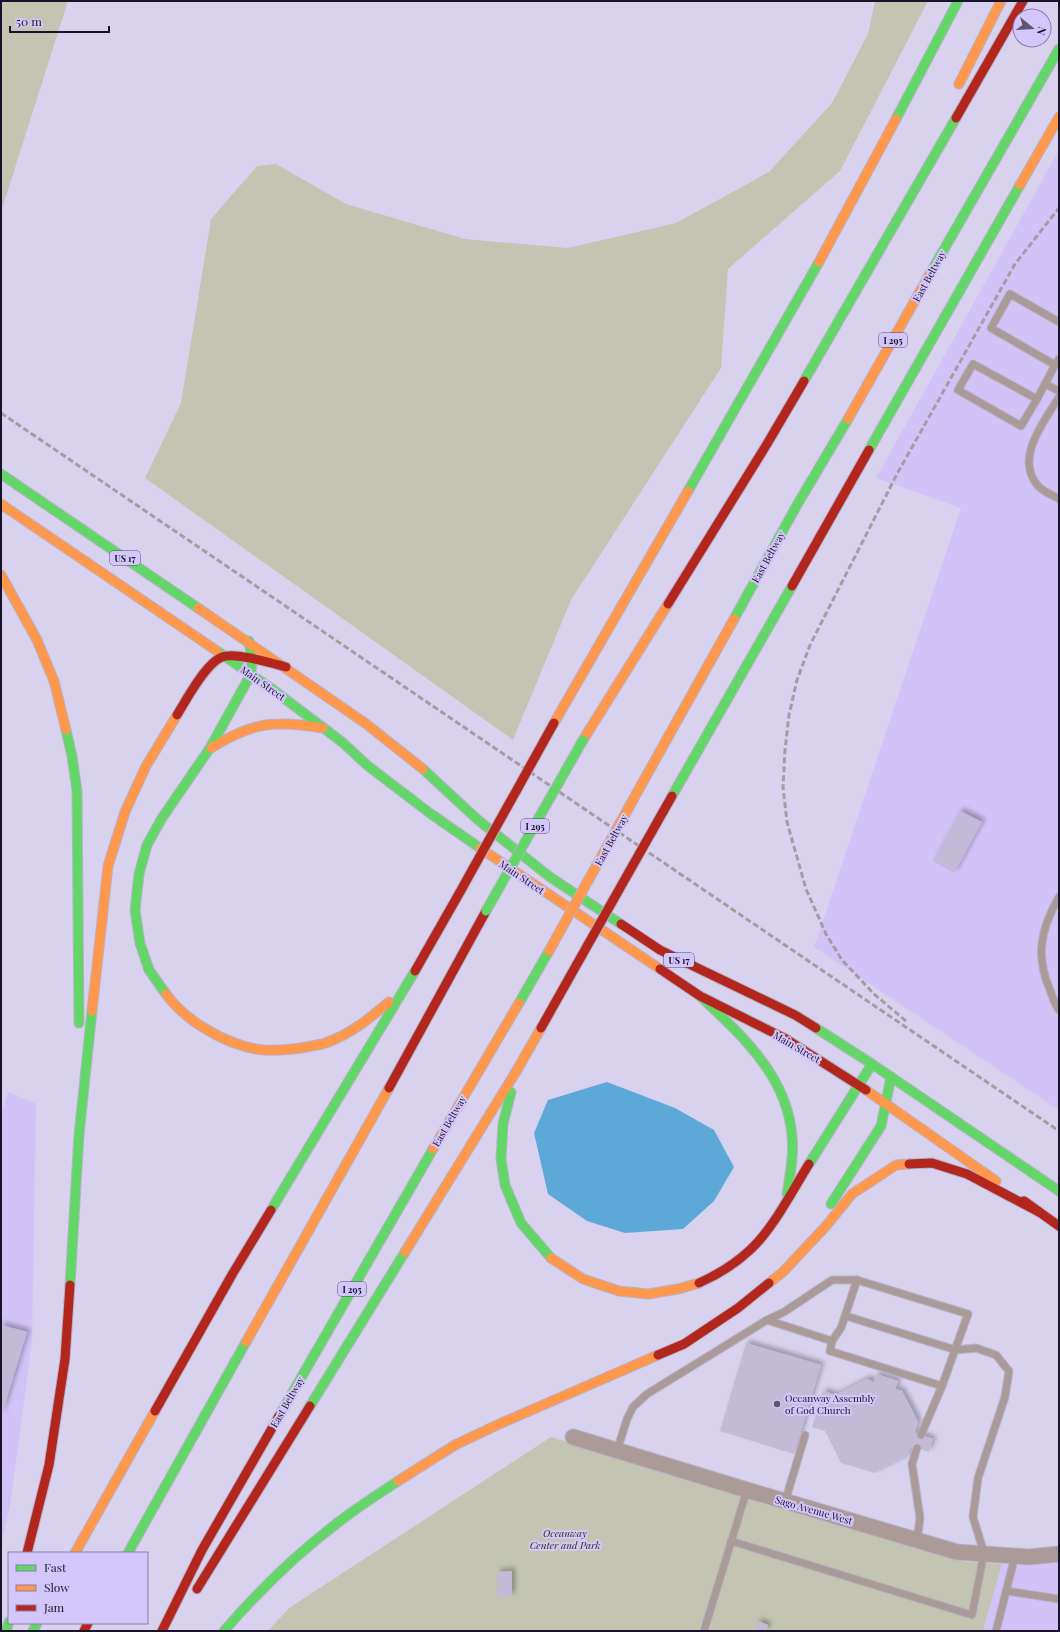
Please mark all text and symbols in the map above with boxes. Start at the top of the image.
scale bar [10,8,109,34]
north arrow [1012,8,1052,48]
text: 50 m [16,13,42,29]
text: N [1034,25,1050,37]
street label: East Beltway [909,248,949,304]
road number: I 295 [879,333,907,347]
street label: East Beltway [748,529,788,585]
road number: US 17 [110,551,140,565]
street label: Main Street [238,662,289,704]
street label: East Beltway [591,812,631,868]
road number: I 295 [521,819,549,833]
street label: Main Street [497,857,548,898]
road number: US 17 [664,953,694,967]
street label: Main Street [771,1028,823,1066]
street label: East Beltway [429,1093,469,1149]
road number: I 295 [338,1282,366,1296]
street label: East Beltway [267,1374,307,1430]
place label: Oceanway Assembly of God Church [785,1391,875,1417]
marker: Oceanway Assembly of God Church [772,1399,782,1409]
street label: Sago Avenue West [774,1492,855,1528]
park label: Oceanway Center and Park [530,1526,600,1552]
legend [8,1552,148,1624]
text: Fast [44,1559,67,1575]
text: Slow [44,1579,70,1595]
text: Jam [43,1599,65,1615]

